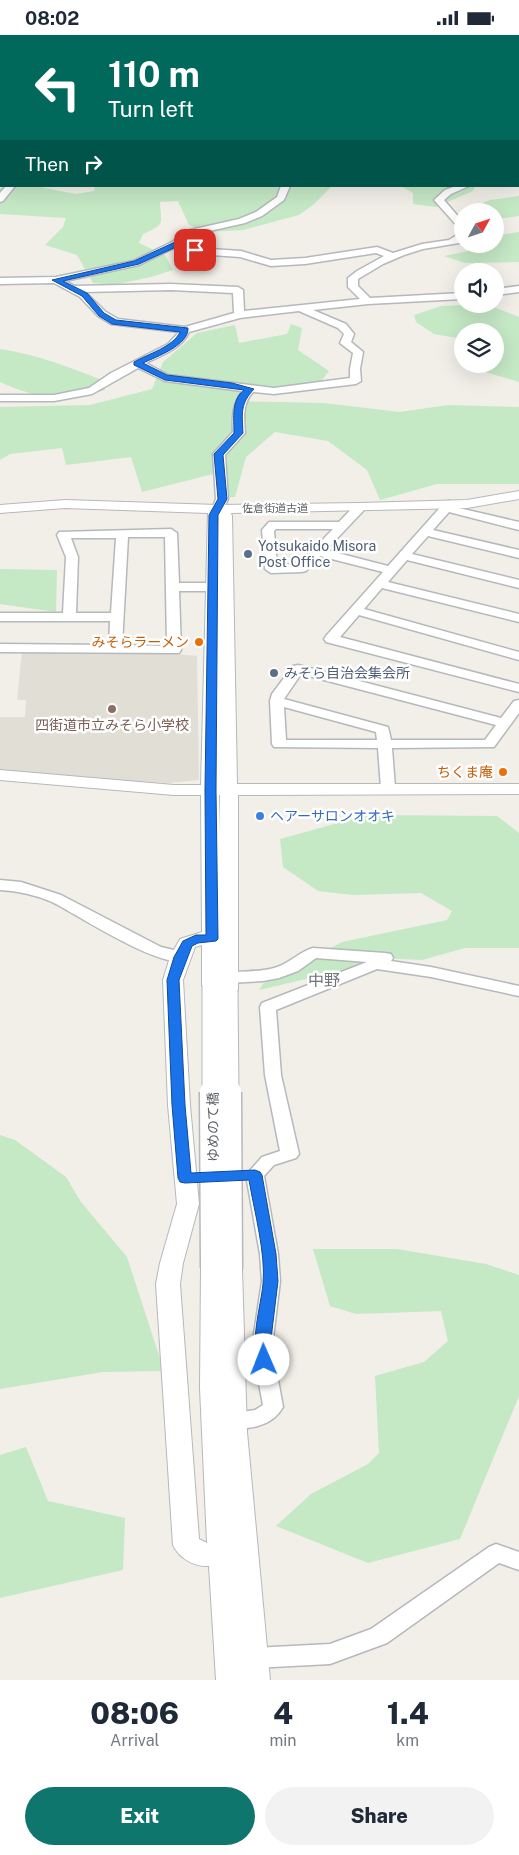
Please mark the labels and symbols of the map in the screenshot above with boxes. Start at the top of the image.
north arrow [454,203,504,253]
pin [174,229,216,271]
street label: 佐倉街道古道 [242,502,308,514]
place label: Yotsukaido Misora Post Office [258,538,376,570]
marker: Yotsukaido Misora Post Office [242,548,254,560]
place label: みそらラーメン [92,634,189,650]
marker: みそらラーメン [193,636,205,648]
place label: みそら自治会集会所 [284,665,410,681]
marker: みそら自治会集会所 [268,667,280,679]
marker: 四街道市立みそら小学校 [106,703,118,715]
place label: 四街道市立みそら小学校 [35,717,189,733]
place label: ちくま庵 [437,764,493,780]
marker: ちくま庵 [497,766,509,778]
place label: ヘアーサロンオオキ [270,808,395,824]
marker: ヘアーサロンオオキ [254,810,266,822]
district label: 中野 [308,971,340,990]
street label: ゆめのて橋 [205,1092,221,1162]
position arrow [237,1333,289,1385]

